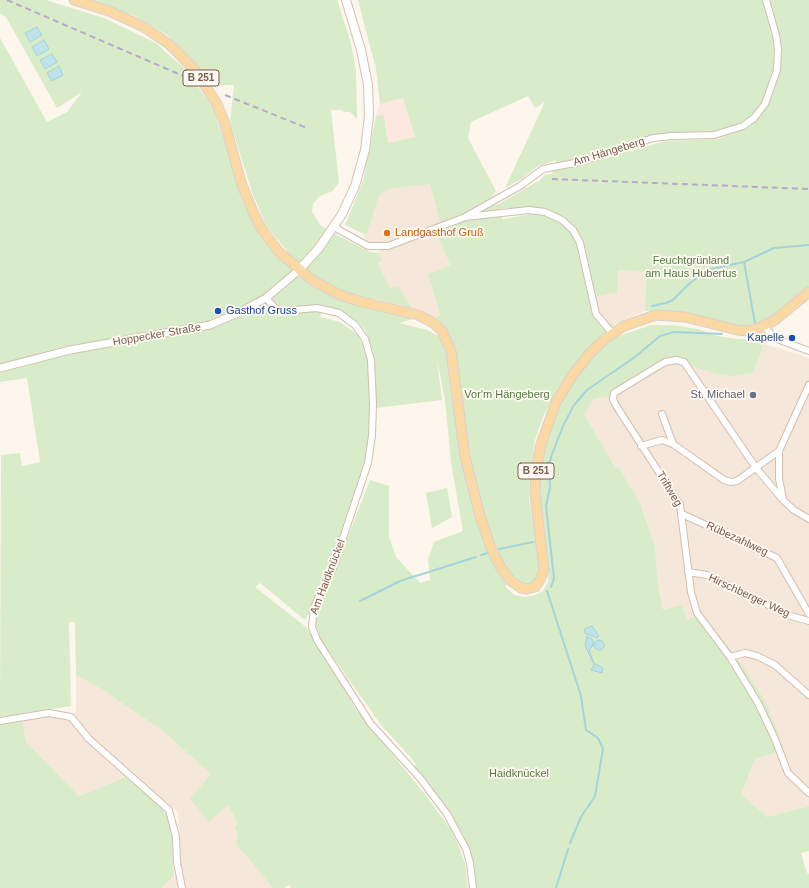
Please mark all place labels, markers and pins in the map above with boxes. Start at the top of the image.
place label: Landgasthof Gruß [395,226,484,240]
marker: Landgasthof Gruß [382,228,392,238]
place label: Gasthof Gruss [226,304,297,318]
marker: Gasthof Gruss [213,306,223,316]
place label: Kapelle [747,331,784,345]
marker: Kapelle [787,333,797,343]
place label: St. Michael [691,388,745,402]
marker: St. Michael [748,390,758,400]

